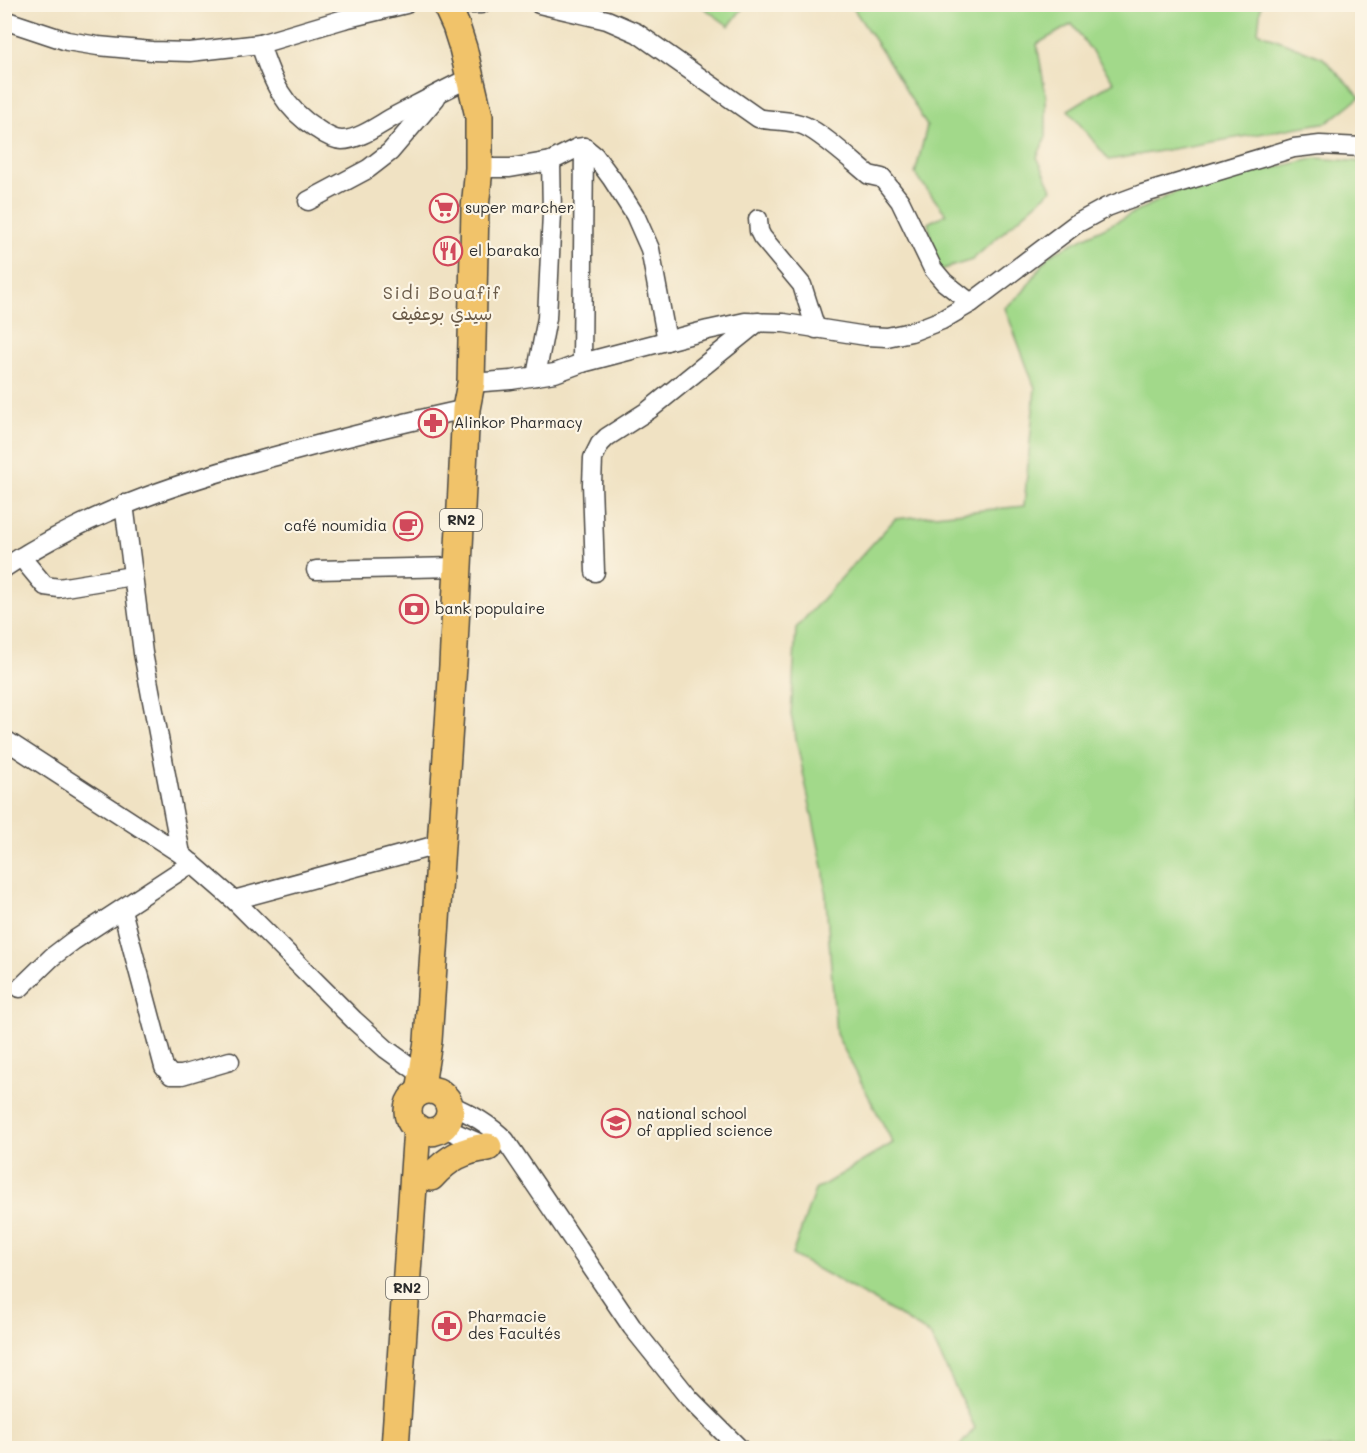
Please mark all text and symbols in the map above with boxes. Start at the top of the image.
supermarket icon: super marcher [428,192,460,224]
place label: super marcher [465,197,574,217]
restaurant icon: el baraka [432,235,464,267]
place label: el baraka [469,240,540,260]
district label: Sidi Bouafif سيدي بوعفيف [383,280,501,327]
pharmacy icon: Alinkor Pharmacy [417,407,449,439]
place label: Alinkor Pharmacy [454,412,583,432]
road number: RN2 [440,509,482,531]
cafe icon: café noumidia [392,510,424,542]
place label: café noumidia [284,515,387,535]
bank icon: bank populaire [398,593,430,625]
place label: bank populaire [435,598,545,618]
place label: national school of applied science [637,1103,773,1140]
school or university icon: national school of applied science [600,1107,632,1139]
road number: RN2 [386,1277,428,1299]
place label: Pharmacie des Facultés [468,1306,561,1343]
pharmacy icon: Pharmacie des Facultés [431,1310,463,1342]

